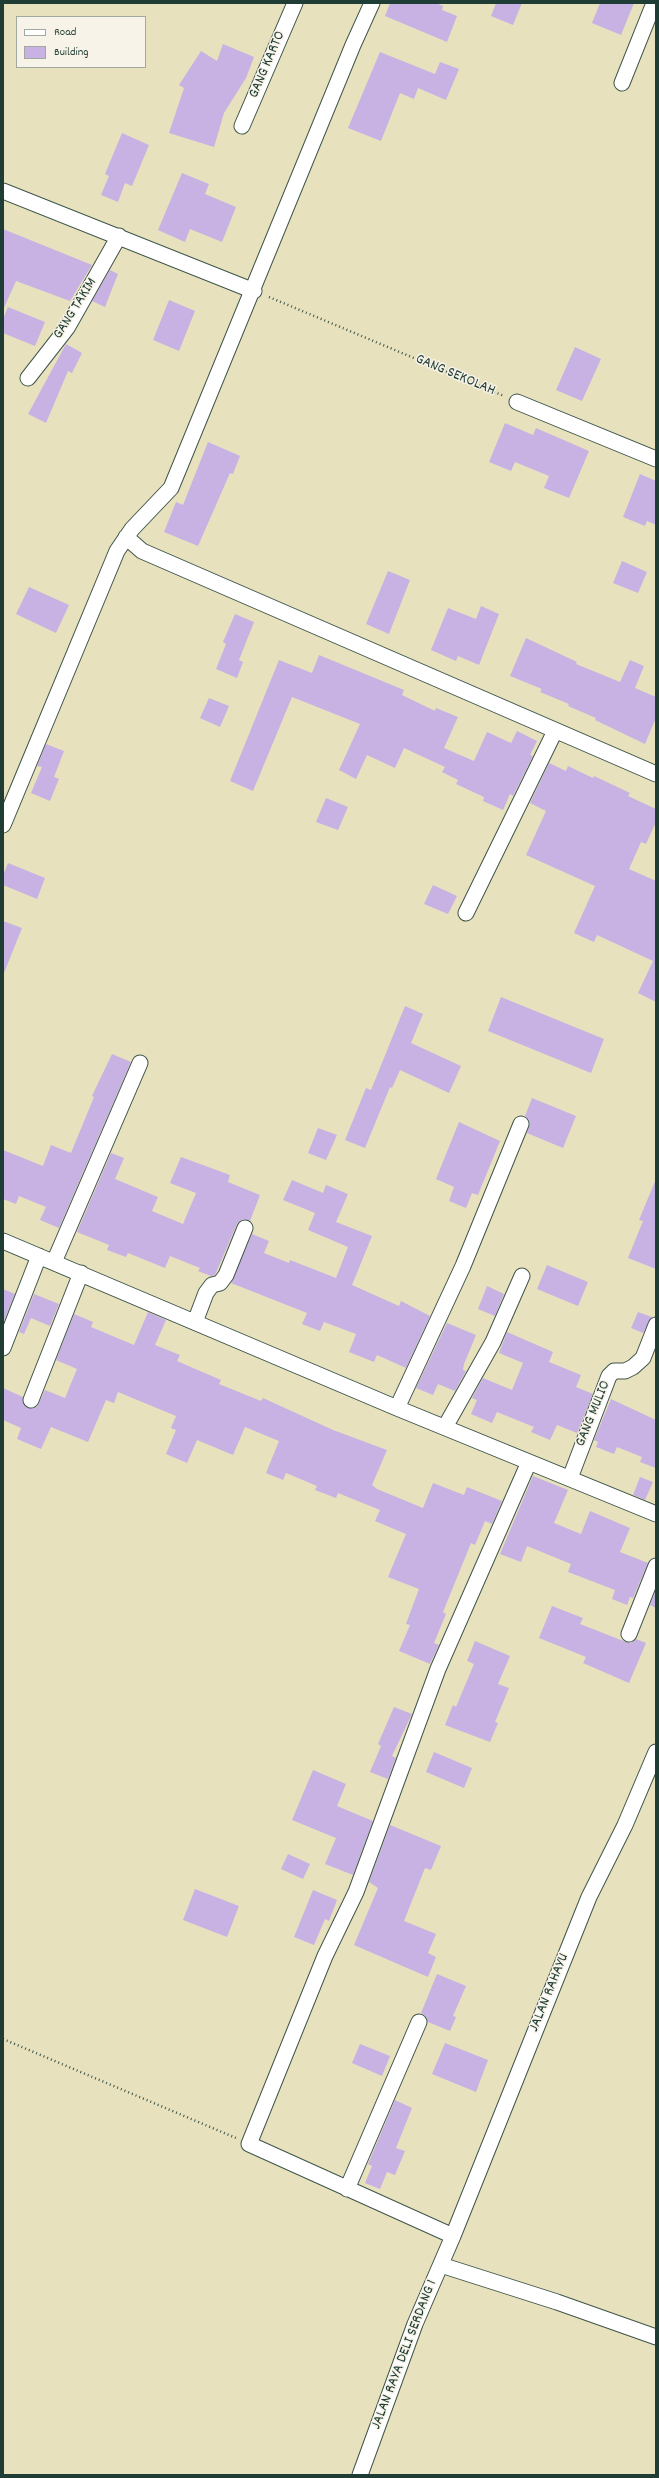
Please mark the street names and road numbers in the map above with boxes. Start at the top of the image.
street label: GANG KARTO [246,29,290,101]
street label: GANG TAKIM [50,275,102,343]
street label: GANG SEKOLAH [412,351,498,401]
street label: GANG MULIO [573,1378,615,1450]
street label: JALAN RAHAYU [526,1951,574,2035]
street label: JALAN RAYA DELI SERDANG 1 [368,2278,442,2432]

